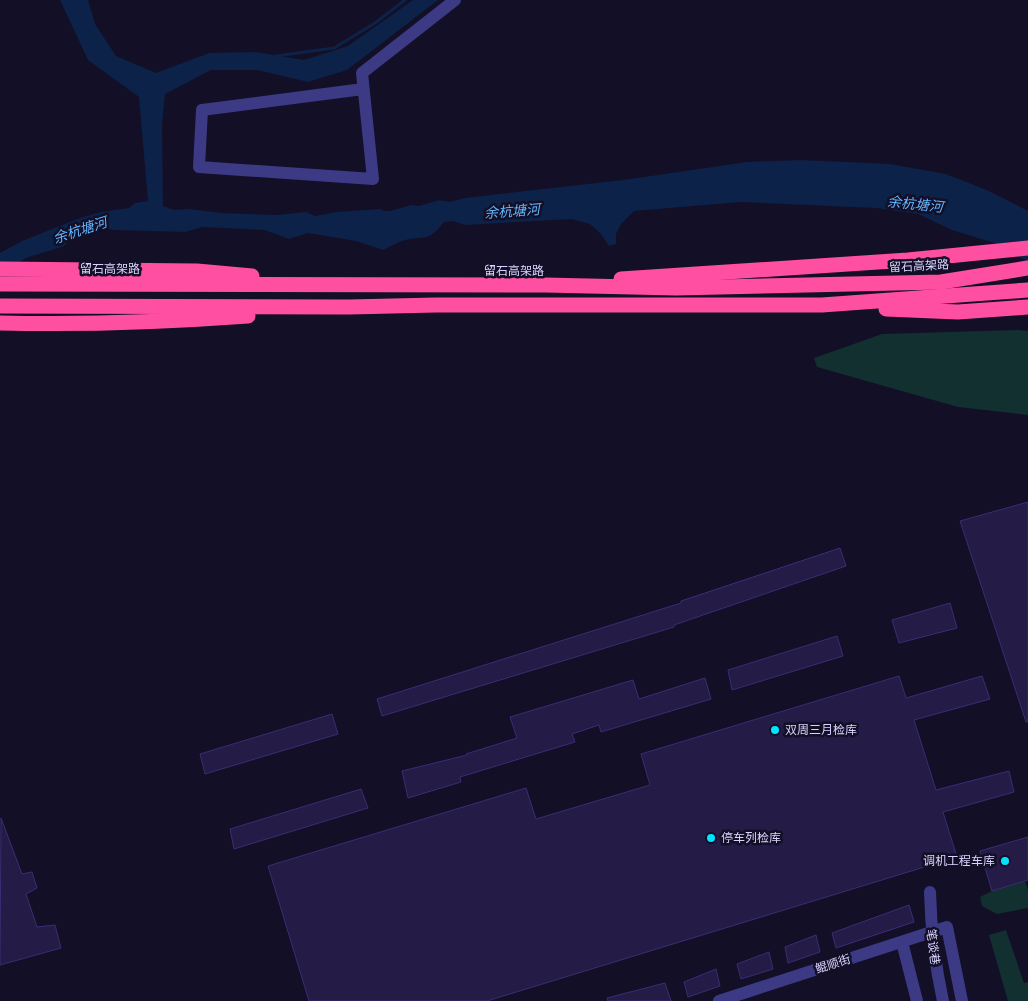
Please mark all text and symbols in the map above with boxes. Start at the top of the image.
water label: 余杭塘河 [886,193,947,216]
water label: 余杭塘河 [484,201,544,222]
water label: 余杭塘河 [51,213,112,247]
street label: 留石高架路 [889,257,949,275]
street label: 留石高架路 [80,262,140,276]
street label: 留石高架路 [484,264,544,278]
place label: 双周三月检库 [785,723,857,737]
marker: 双周三月检库 [769,724,781,736]
place label: 停车列检库 [721,831,781,845]
marker: 停车列检库 [705,832,717,844]
place label: 调机工程车库 [923,854,995,868]
marker: 调机工程车库 [999,855,1011,867]
street label: 笔谈巷 [924,928,942,966]
street label: 鲲顺街 [814,952,852,976]

